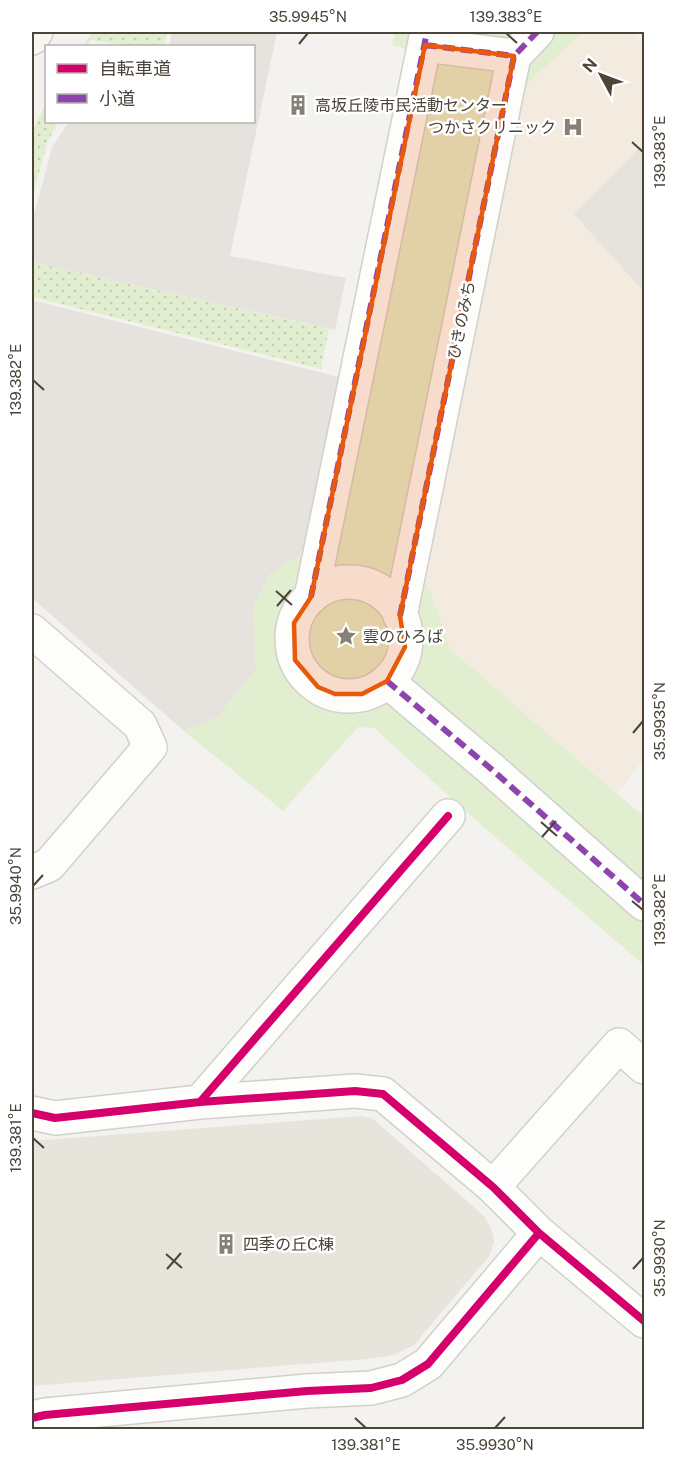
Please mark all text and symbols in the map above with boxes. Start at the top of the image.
text: 35.9945°N [269,8,347,25]
text: 139.383°E [470,8,542,25]
legend [45,45,255,123]
north arrow [571,45,631,105]
text: N [579,55,601,76]
text: 自転車道 [99,58,171,79]
text: 小道 [99,88,135,109]
building icon: 高坂丘陵市民活動センター [286,93,310,117]
place label: 高坂丘陵市民活動センター [315,96,507,115]
hospital icon: つかさクリニック [561,115,585,139]
text: 139.383°E [651,116,668,188]
place label: つかさクリニック [428,118,556,137]
street label: ひきのみち [444,279,479,361]
text: 139.382°E [7,344,24,416]
place icon: 雲のひろば [334,624,358,648]
place label: 雲のひろば [363,627,443,646]
text: 35.9935°N [651,682,668,760]
text: 35.9940°N [7,847,24,925]
text: 139.382°E [651,874,668,946]
text: 139.381°E [7,1103,24,1173]
text: 35.9930°N [651,1219,668,1297]
building icon: 四季の丘C棟 [214,1232,238,1256]
place label: 四季の丘C棟 [243,1235,334,1254]
text: 139.381°E [331,1436,401,1453]
text: 35.9930°N [456,1436,534,1453]

